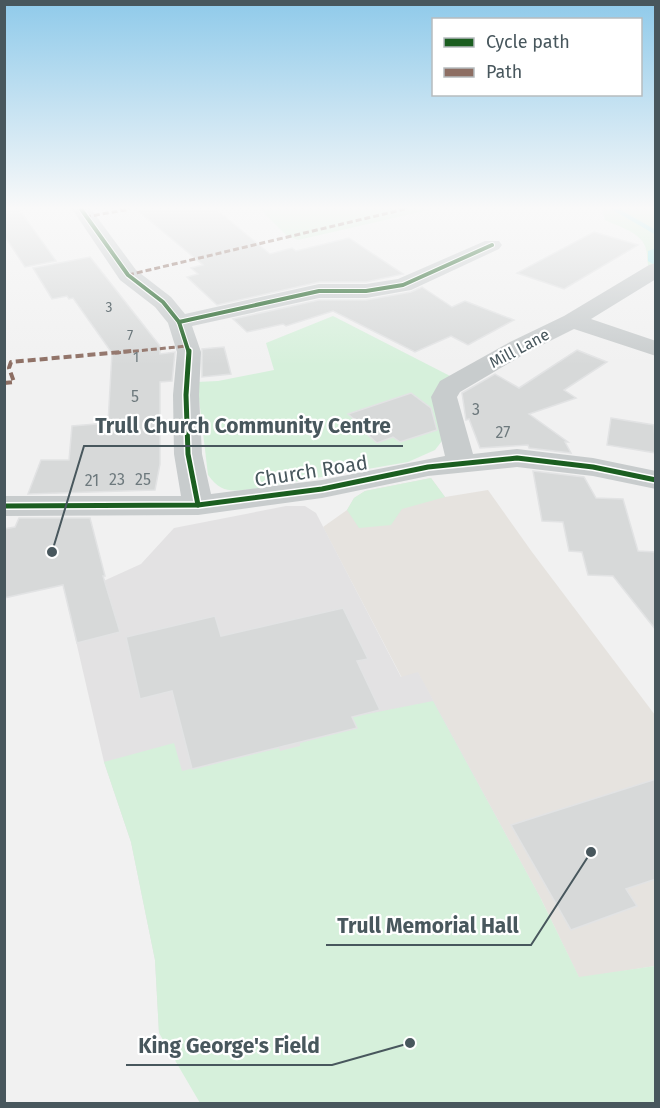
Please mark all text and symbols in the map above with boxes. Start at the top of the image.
legend [432,18,642,96]
text: Cycle path [486,31,570,53]
text: Path [486,61,522,83]
house number: 3 [106,299,113,316]
street label: Mill Lane [486,325,552,372]
house number: 7 [127,327,133,344]
house number: 1 [133,349,139,366]
house number: 5 [131,387,139,406]
house number: 3 [472,400,480,419]
callout: Trull Church Community Centre [84,407,403,446]
text: Trull Church Community Centre [95,413,391,439]
house number: 27 [496,423,510,442]
street label: Church Road [253,450,369,492]
house number: 23 [109,470,125,489]
house number: 25 [135,470,151,489]
house number: 21 [85,471,99,490]
callout: Trull Memorial Hall [326,906,531,945]
text: Trull Memorial Hall [337,913,519,939]
callout: King George's Field [126,1026,332,1065]
text: King George's Field [138,1033,320,1059]

